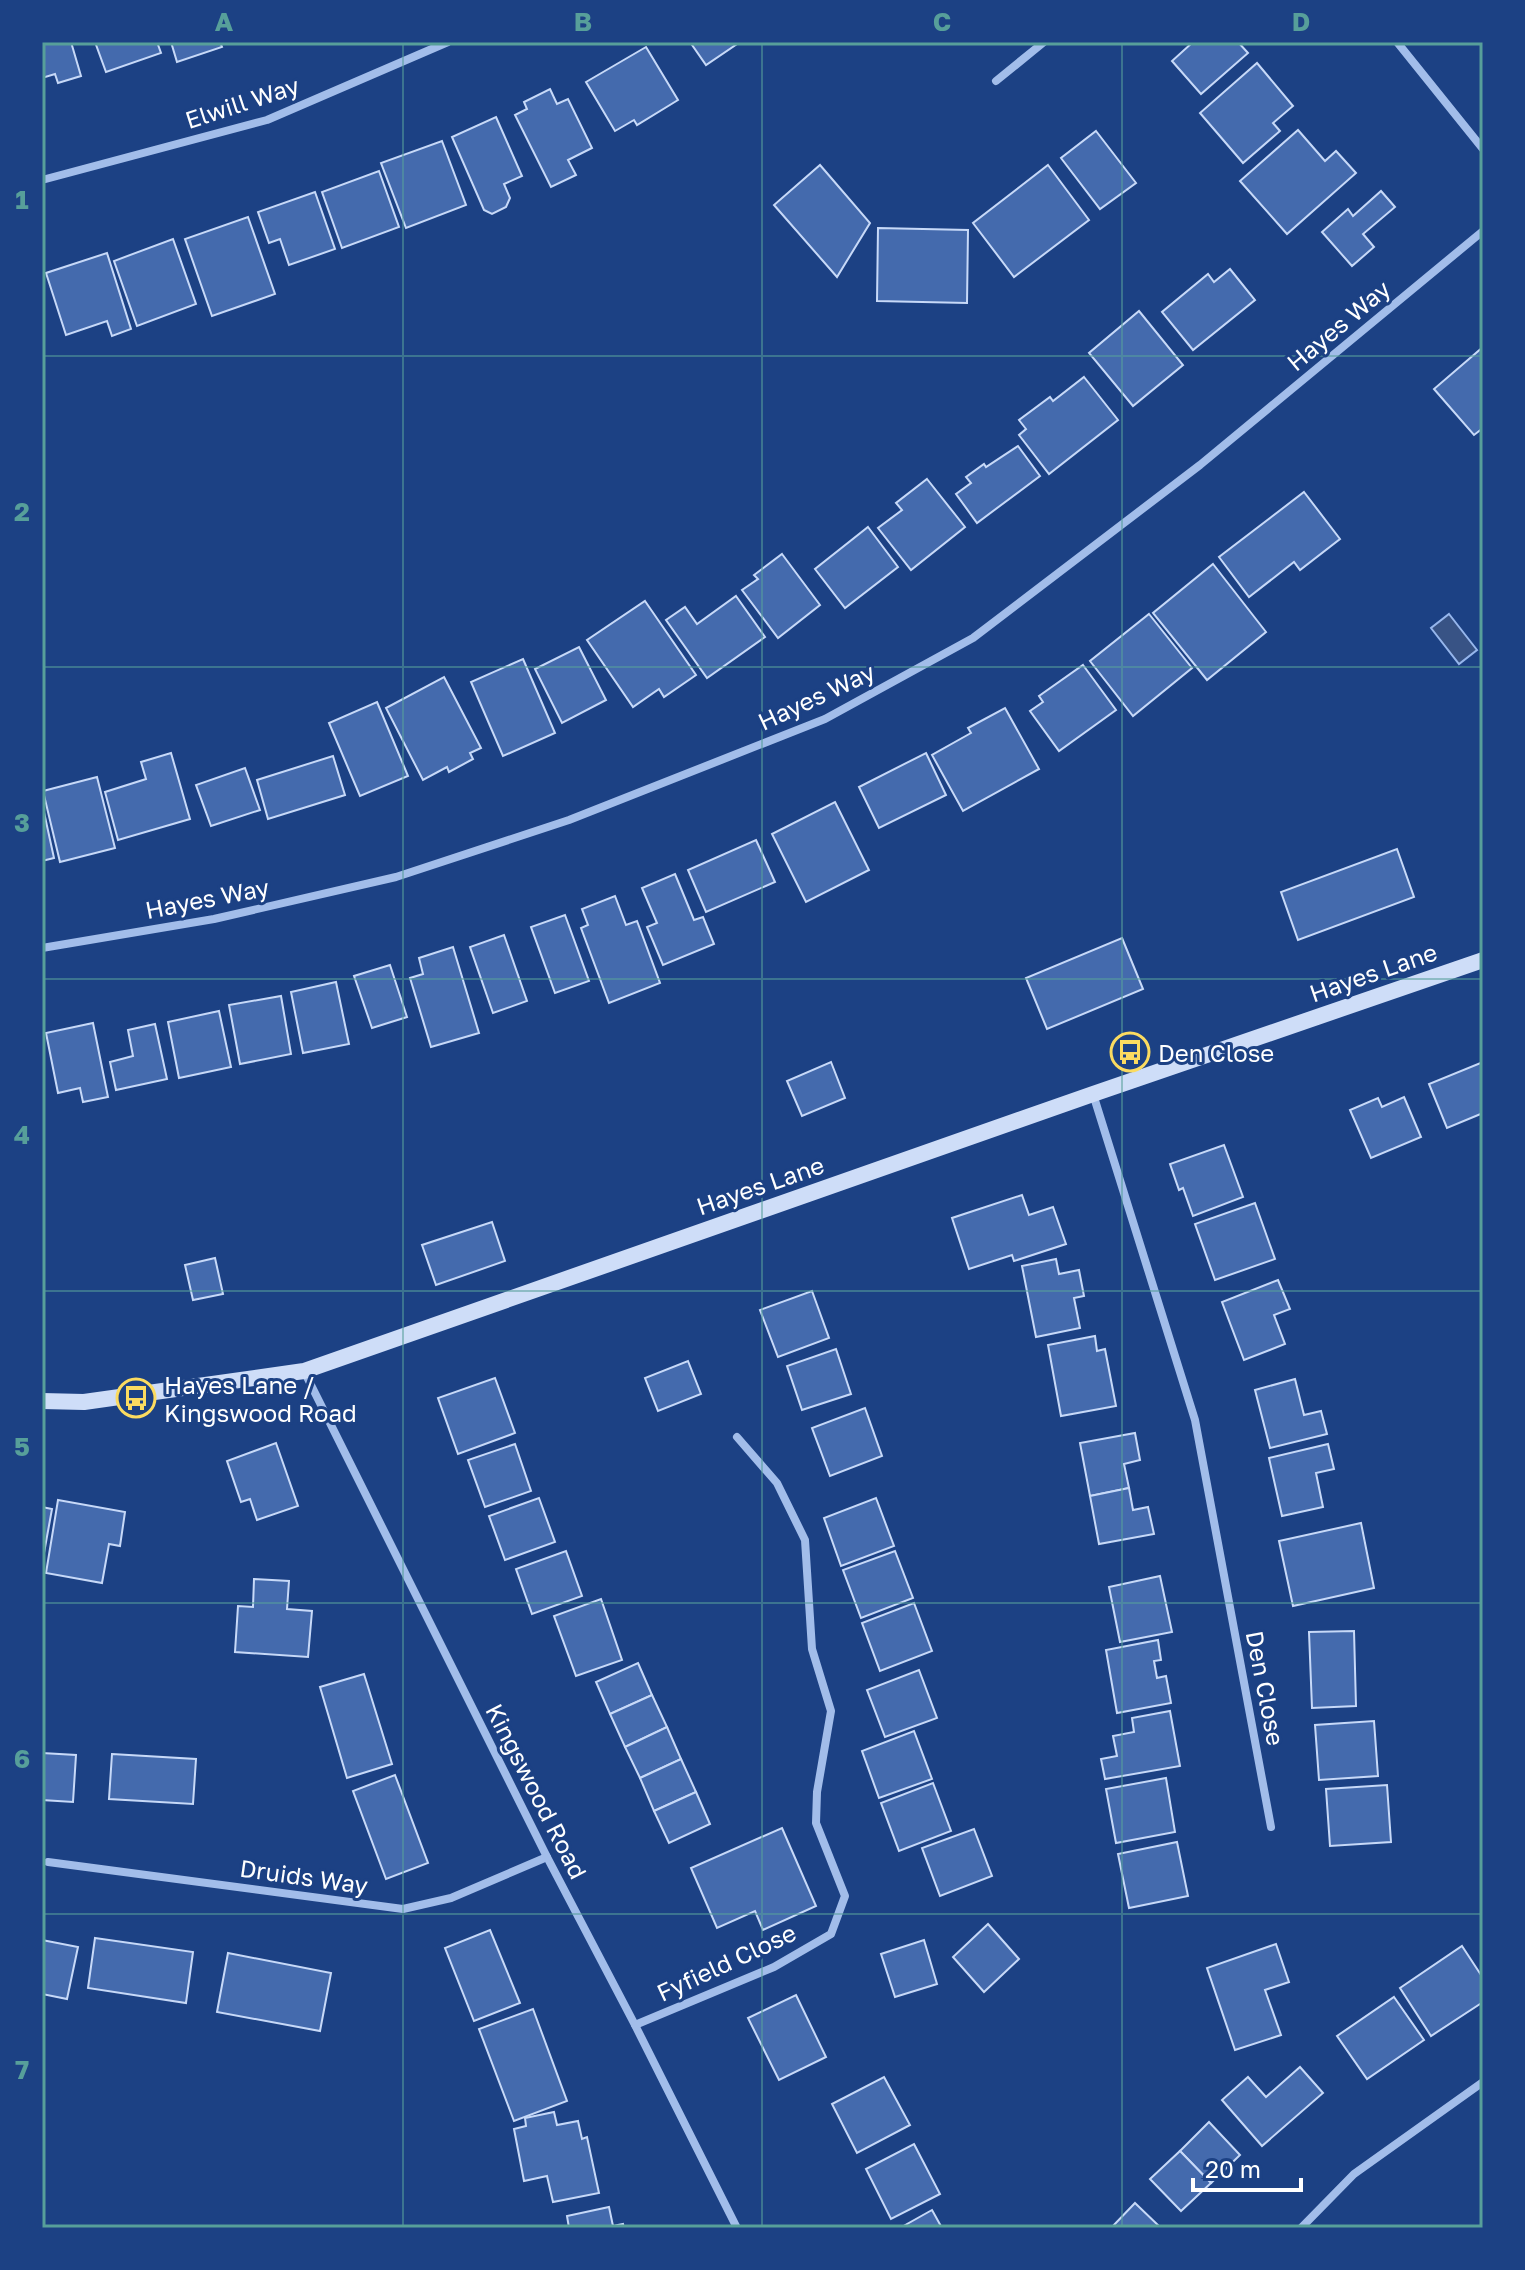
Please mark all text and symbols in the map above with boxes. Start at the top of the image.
text: A [215,6,234,37]
text: B [574,6,592,37]
text: C [933,6,951,37]
text: D [1292,6,1310,37]
street label: Elwill Way [181,70,303,134]
text: 1 [15,184,29,215]
street label: Hayes Way [1281,274,1395,376]
text: 2 [14,496,30,527]
street label: Hayes Way [753,656,879,736]
text: 3 [14,807,30,838]
street label: Hayes Way [143,872,271,924]
street label: Hayes Lane [1305,937,1441,1007]
bus stop icon: Den Close [1109,1031,1151,1073]
place label: Den Close [1158,1038,1274,1067]
text: 4 [14,1119,30,1150]
street label: Hayes Lane [692,1150,828,1220]
place label: Hayes Lane / Kingswood Road [164,1370,357,1427]
bus stop icon: Hayes Lane / Kingswood Road [115,1377,157,1419]
text: 5 [14,1431,30,1462]
street label: Den Close [1241,1628,1291,1748]
street label: Kingswood Road [480,1699,594,1883]
text: 6 [14,1743,30,1774]
street label: Druids Way [238,1853,370,1899]
street label: Fyfield Close [652,1917,800,2007]
text: 7 [15,2054,29,2085]
scale bar [1193,2142,1301,2192]
text: 20 m [1205,2154,1261,2183]

